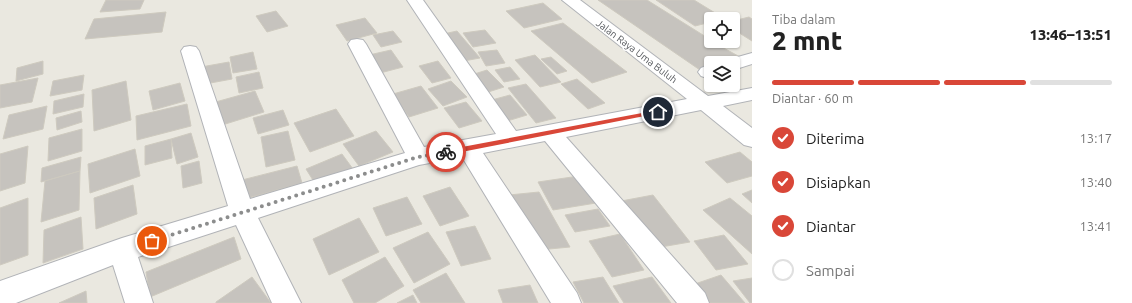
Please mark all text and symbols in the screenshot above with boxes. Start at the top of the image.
map controls [704,12,740,92]
button: locate [704,12,740,48]
text: Tiba dalam [772,12,836,26]
street label: Jalan Raya Uma Buluh [594,17,679,85]
text: 2 mnt [772,26,842,55]
text: 13:46–13:51 [1029,26,1112,43]
button: layers [704,56,740,92]
text: Diantar · 60 m [772,91,853,105]
pin [641,95,675,129]
icon: home [647,101,669,123]
icon: check [772,127,794,149]
text: Diterima [806,130,864,147]
text: 13:17 [1079,131,1112,145]
courier [426,132,466,172]
icon: bike [435,141,457,163]
icon: check [772,171,794,193]
text: Disiapkan [806,174,871,191]
text: 13:40 [1079,175,1112,189]
icon: check [772,215,794,237]
text: Diantar [806,218,856,235]
text: 13:41 [1079,219,1112,233]
pin [135,224,169,258]
icon: bag [141,230,163,252]
text: Sampai [806,262,855,279]

